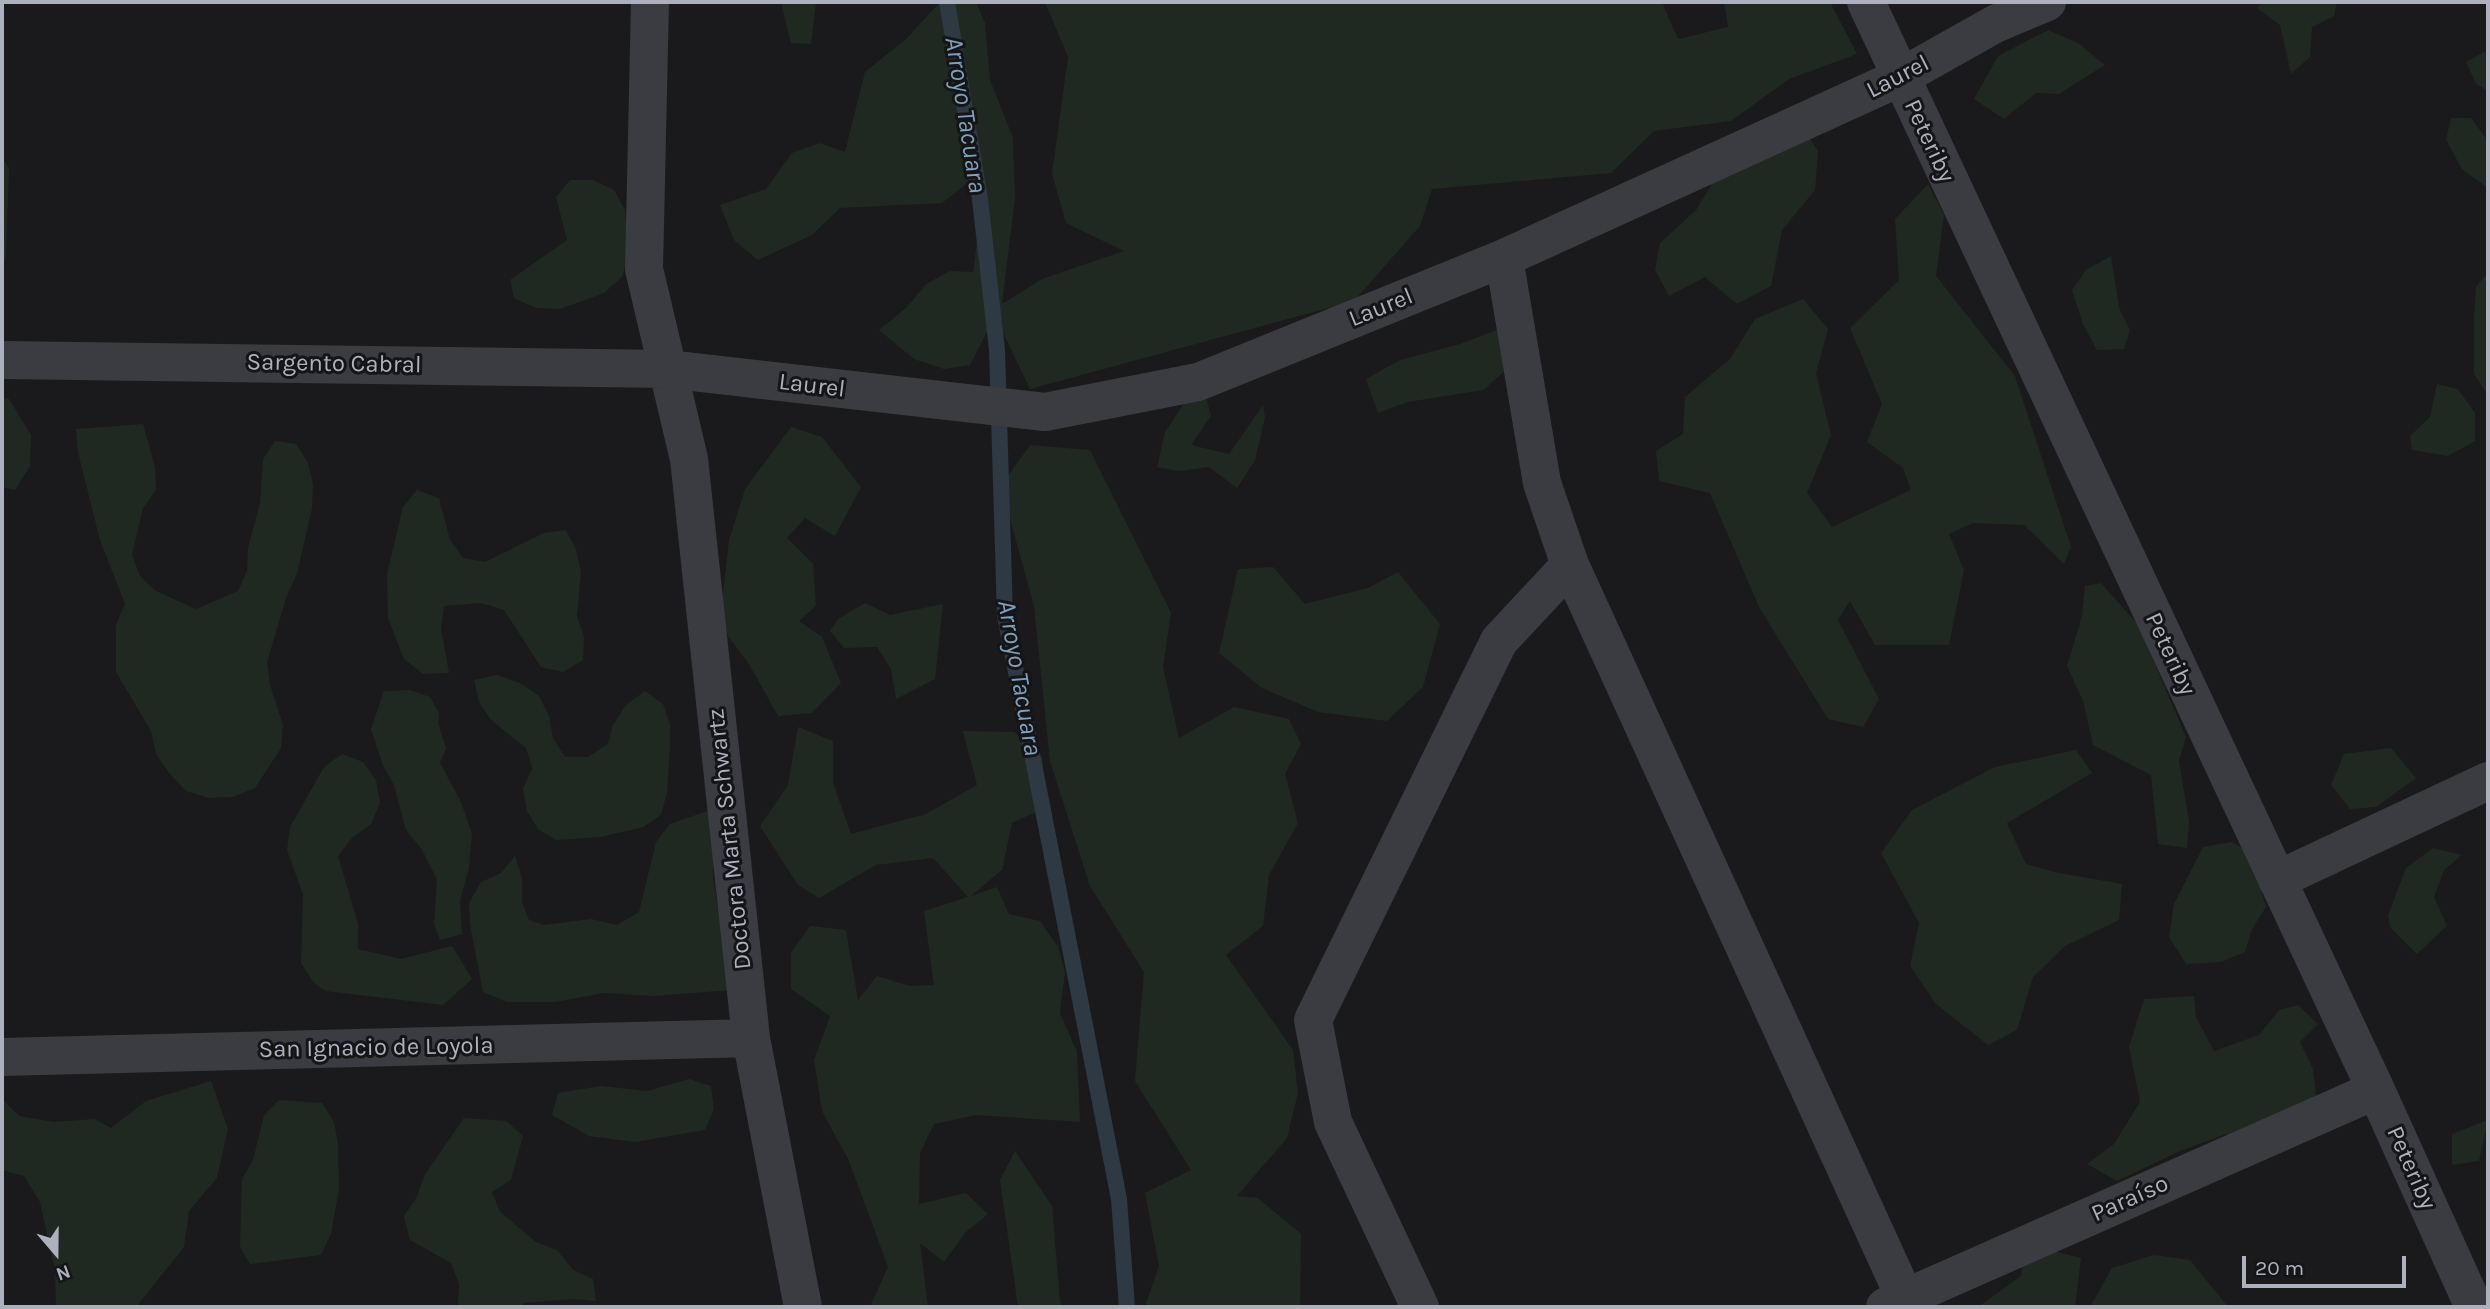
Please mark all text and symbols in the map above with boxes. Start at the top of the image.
water label: Arroyo Tacuara [937,35,993,195]
street label: Laurel [1862,49,1934,105]
street label: Peteriby [1897,95,1961,187]
street label: Laurel [1345,282,1417,334]
street label: Sargento Cabral [246,348,422,380]
street label: Laurel [777,368,847,404]
water label: Arroyo Tacuara [990,598,1048,758]
street label: Peteriby [2138,608,2202,700]
street label: Doctora Marta Schwartz [702,707,758,971]
street label: San Ignacio de Loyola [258,1032,494,1064]
street label: Peteriby [2380,1122,2442,1214]
street label: Paraíso [2087,1169,2173,1229]
north arrow [21,1218,91,1288]
scale bar [2245,1242,2410,1286]
text: 20 m [2255,1256,2304,1280]
text: N [53,1260,73,1285]

